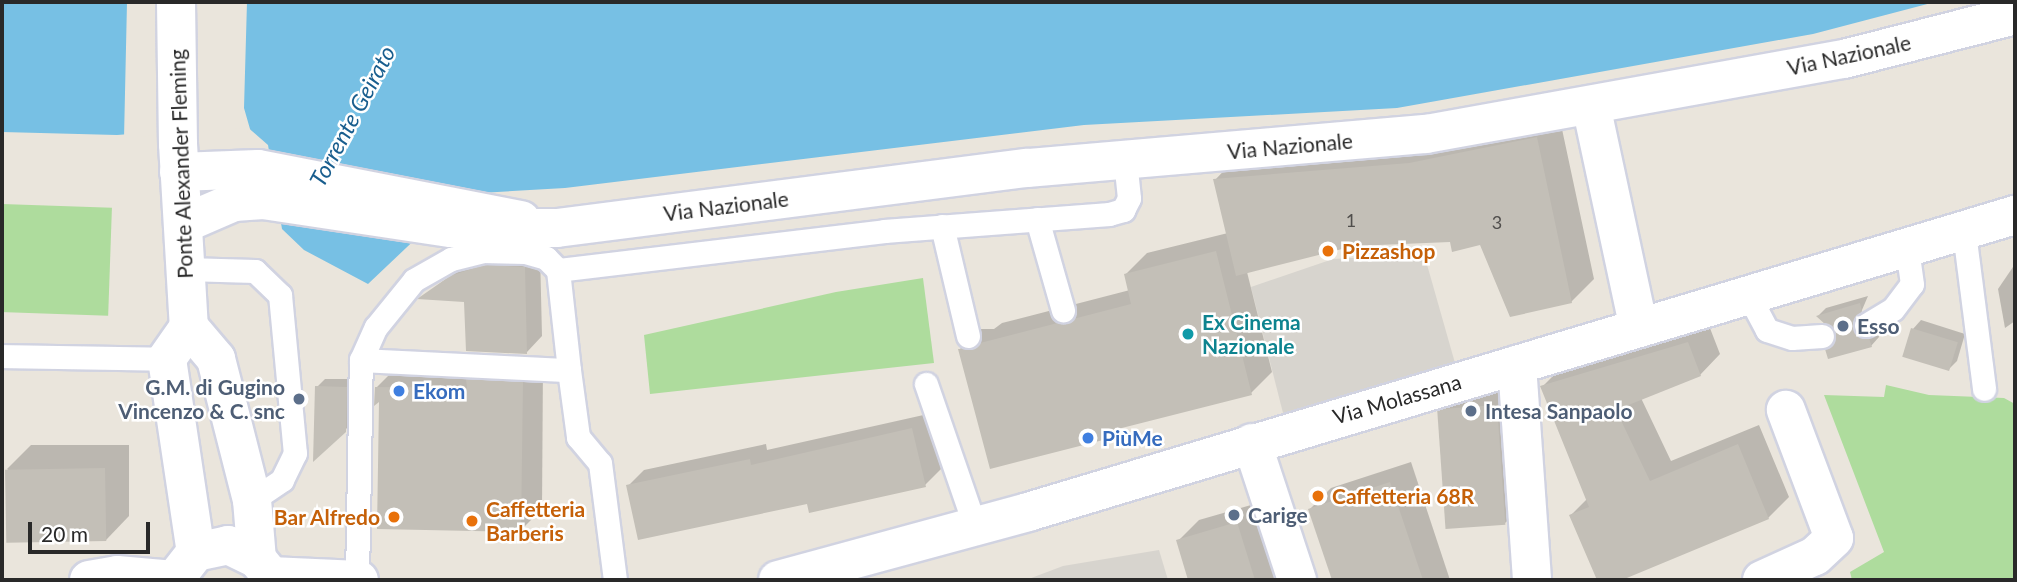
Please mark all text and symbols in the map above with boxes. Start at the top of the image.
street label: Via Nazionale [1785,30,1913,80]
water label: Torrente Geirato [303,41,401,191]
street label: Ponte Alexander Fleming [164,48,198,280]
street label: Via Nazionale [1226,128,1354,164]
street label: Via Nazionale [662,186,790,226]
house number: 1 [1346,209,1356,231]
house number: 3 [1492,211,1502,233]
place label: Pizzashop [1342,238,1435,264]
marker: Pizzashop [1320,243,1336,259]
place label: Ex Cinema Nazionale [1202,309,1301,359]
place label: Esso [1857,313,1899,339]
marker: Esso [1835,318,1851,334]
marker: Ex Cinema Nazionale [1180,326,1196,342]
street label: Via Molassana [1330,369,1464,429]
place label: G.M. di Gugino Vincenzo & C. snc [118,374,285,424]
place label: Ekom [413,378,465,404]
marker: Ekom [391,383,407,399]
marker: G.M. di Gugino Vincenzo & C. snc [291,391,307,407]
place label: Intesa Sanpaolo [1485,398,1633,424]
marker: Intesa Sanpaolo [1463,403,1479,419]
place label: PiùMe [1102,425,1163,451]
marker: PiùMe [1080,430,1096,446]
place label: Caffetteria 68R [1332,483,1474,509]
marker: Caffetteria 68R [1310,488,1326,504]
place label: Caffetteria Barberis [486,496,585,546]
place label: Carige [1248,502,1308,528]
place label: Bar Alfredo [273,504,380,530]
marker: Carige [1226,507,1242,523]
scale bar [32,508,154,552]
marker: Bar Alfredo [386,509,402,525]
marker: Caffetteria Barberis [464,513,480,529]
text: 20 m [41,521,88,546]

